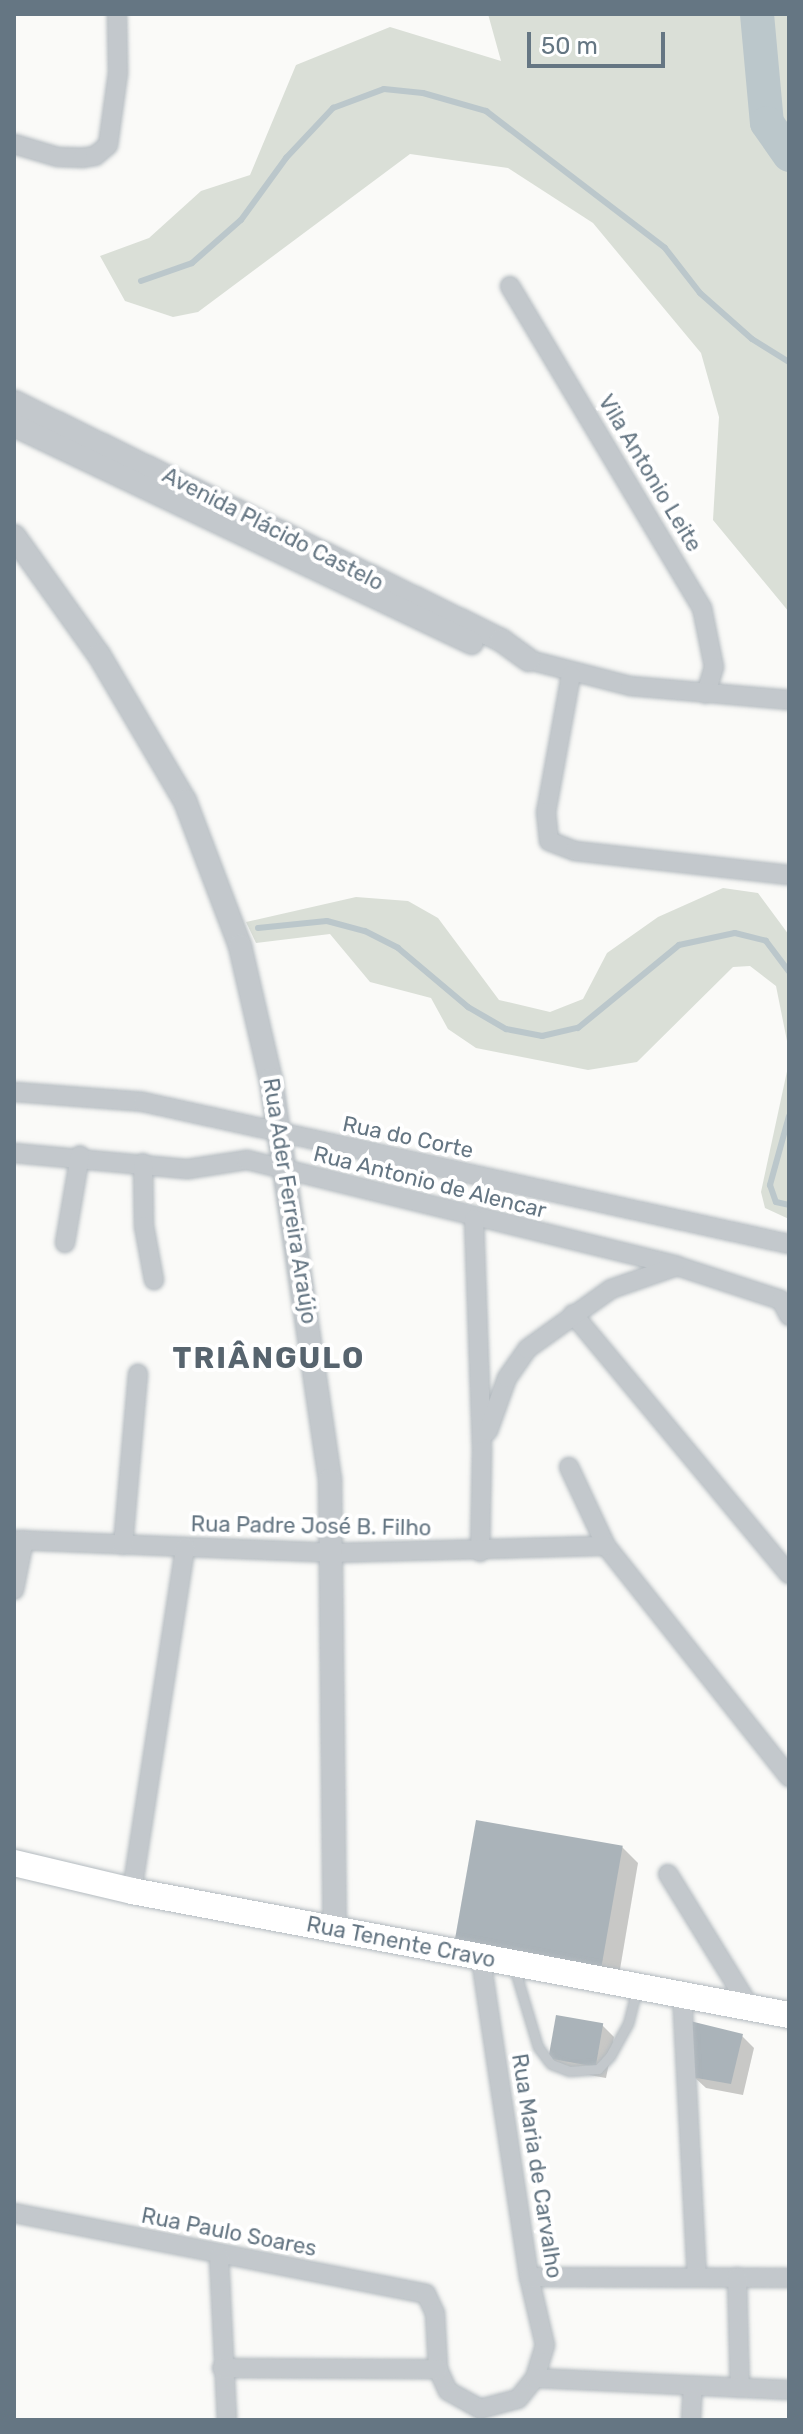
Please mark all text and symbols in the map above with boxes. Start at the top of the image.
scale bar [531,16,669,66]
text: 50 m [541,32,598,60]
street label: Vila Antonio Leite [593,389,707,557]
street label: Avenida Plácido Castelo [158,462,388,596]
street label: Rua Ader Ferreira Araújo [257,1075,323,1327]
street label: Rua do Corte [340,1110,476,1164]
street label: Rua Antonio de Alencar [310,1140,550,1224]
district label: TRIÂNGULO [173,1340,365,1376]
street label: Rua Padre José B. Filho [190,1511,432,1541]
street label: Rua Tenente Cravo [304,1911,498,1973]
street label: Rua Maria de Carvalho [506,2052,568,2280]
street label: Rua Paulo Soares [139,2202,319,2262]

